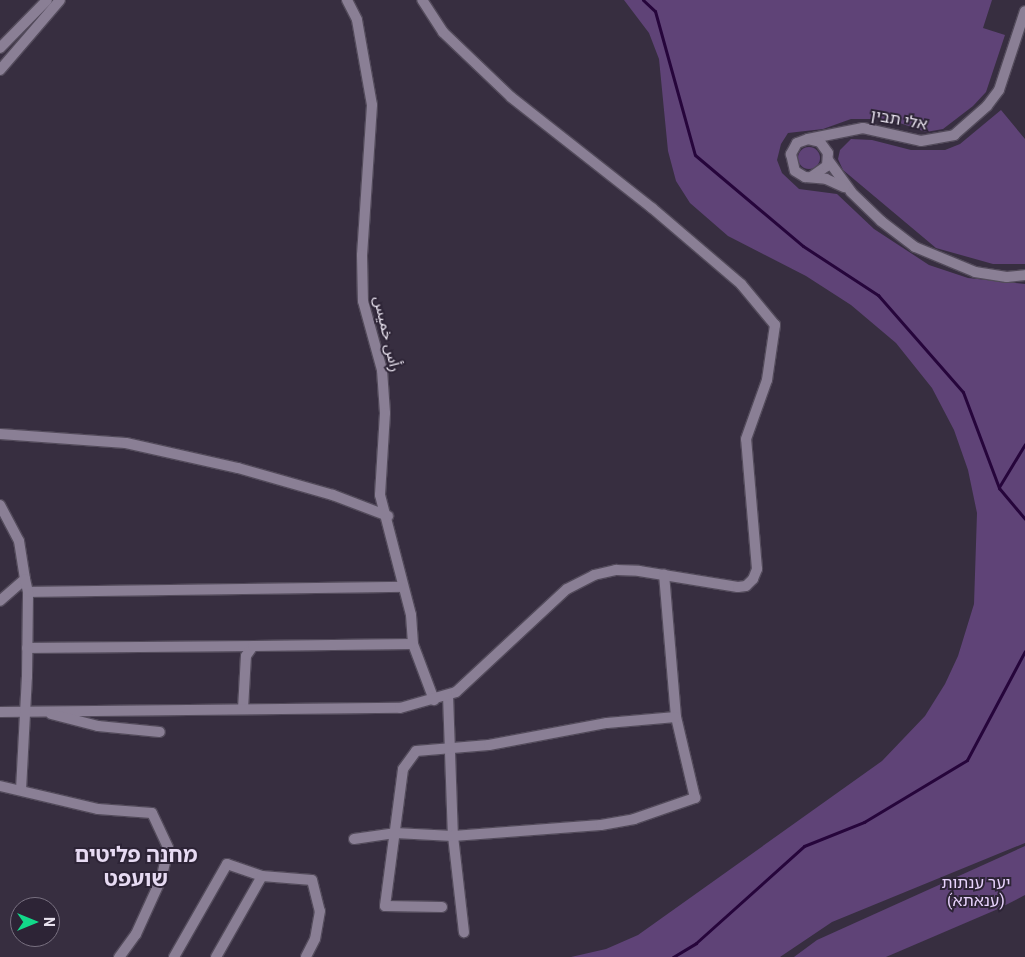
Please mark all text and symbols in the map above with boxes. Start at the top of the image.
street label: אלי תבין [869,106,929,134]
street label: رأس خميس [369,294,405,374]
district label: מחנה פליטים שועפט [75,842,197,892]
park label: יער ענתות (ענאתא) [942,873,1010,911]
north arrow [10,897,60,947]
text: N [41,917,57,927]

